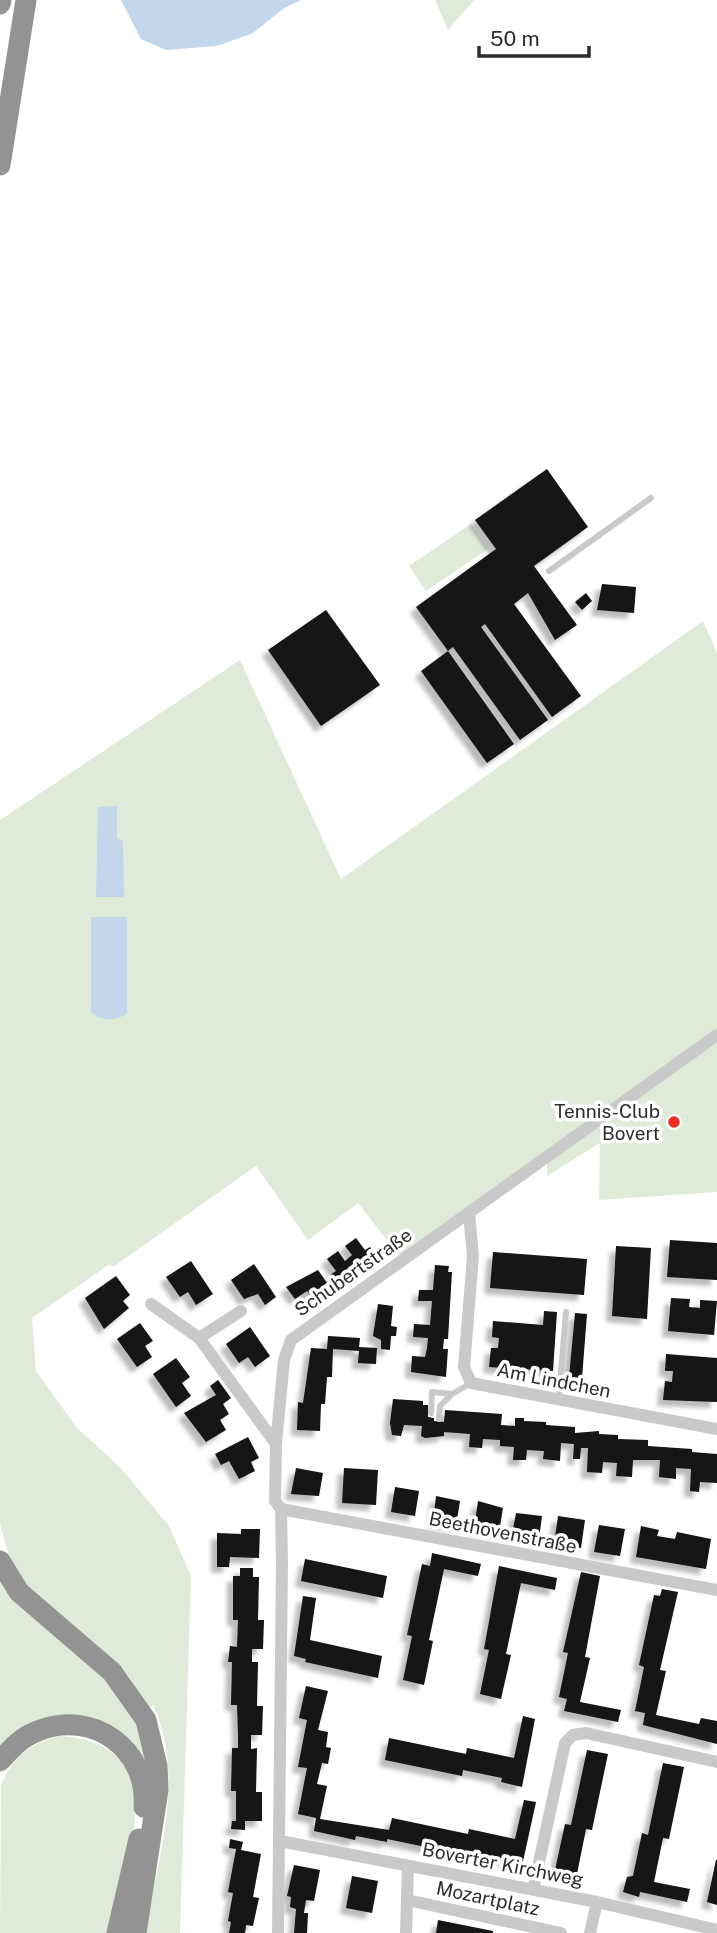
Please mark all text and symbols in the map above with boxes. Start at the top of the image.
scale bar [479,14,589,58]
text: 50 m [490,26,540,51]
place label: Tennis-Club Bovert [554,1100,660,1144]
marker: Tennis-Club Bovert [666,1114,682,1130]
street label: Schubertstraße [290,1223,416,1321]
street label: Am Lindchen [495,1358,613,1402]
street label: Beethovenstraße [427,1507,579,1557]
street label: Boverter Kirchweg [421,1838,586,1890]
street label: Mozartplatz [434,1876,542,1920]

